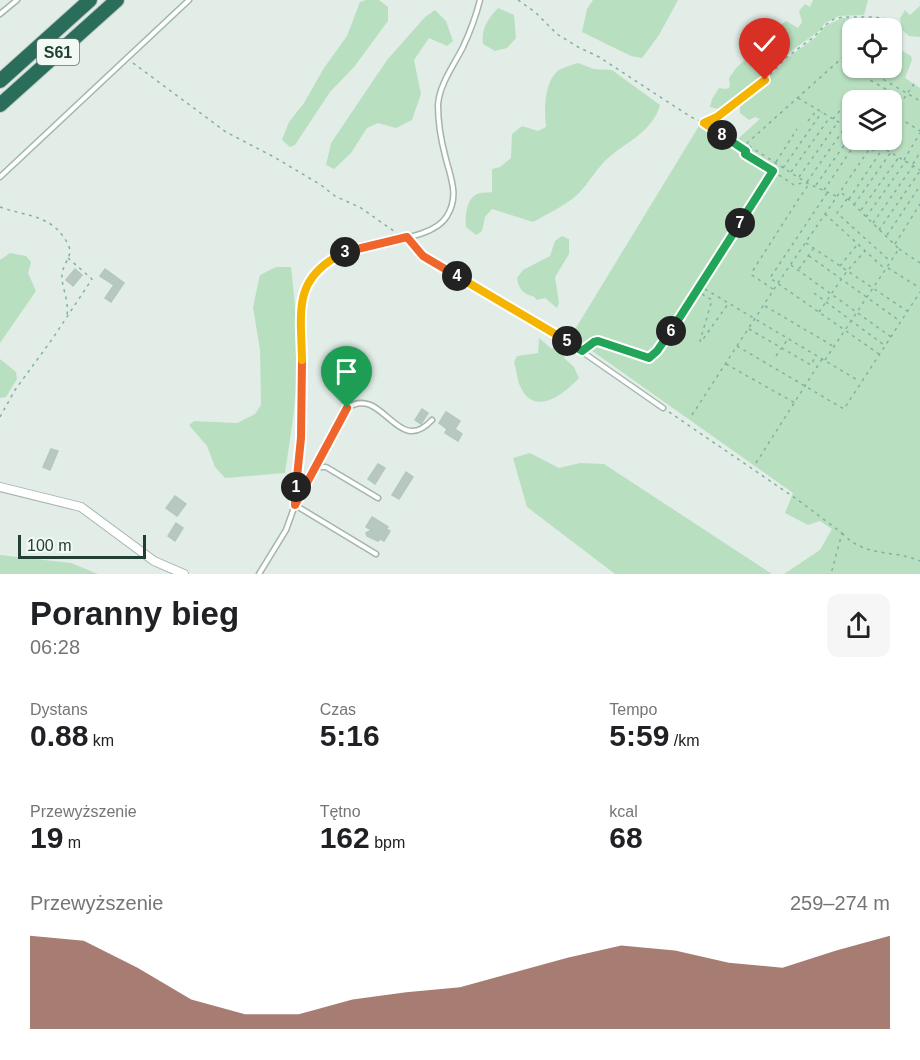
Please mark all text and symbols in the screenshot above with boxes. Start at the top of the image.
pin [739,18,790,80]
map controls [842,18,902,150]
button: locate [842,18,902,78]
icon: check [748,27,781,60]
road number: S61 [37,39,79,65]
button: layers [842,90,902,150]
pin: 8 [707,120,737,150]
text: 8 [718,126,726,143]
pin: 7 [725,208,755,238]
text: 7 [736,214,744,231]
pin: 3 [330,237,360,267]
text: 3 [341,243,349,260]
pin: 4 [442,261,472,291]
text: 4 [453,267,461,284]
pin: 6 [656,316,686,346]
text: 6 [667,322,675,339]
pin: 5 [552,326,582,356]
text: 5 [563,332,571,349]
pin [321,346,372,408]
icon: arrive [330,355,363,388]
pin: 1 [281,472,311,502]
text: 1 [292,478,300,495]
scale bar [18,532,146,560]
text: 100 m [27,537,71,554]
button: share [827,594,890,657]
text: Poranny bieg [30,595,239,632]
text: 06:28 [30,636,80,658]
text: Dystans [30,701,88,718]
text: Czas [320,701,356,718]
text: Tempo [609,701,657,718]
text: 0.88 [30,719,88,752]
text: 5:16 [320,719,380,752]
text: 5:59 [609,719,669,752]
text: km [88,732,114,749]
text: /km [669,732,700,749]
text: Przewyższenie [30,803,137,820]
text: Tętno [320,803,361,820]
text: kcal [609,803,638,820]
text: 19 [30,821,63,854]
text: 162 [320,821,370,854]
text: 68 [609,821,643,854]
text: m [63,834,81,851]
text: bpm [370,834,405,851]
text: Przewyższenie [30,892,163,914]
text: 259–274 m [790,892,890,914]

